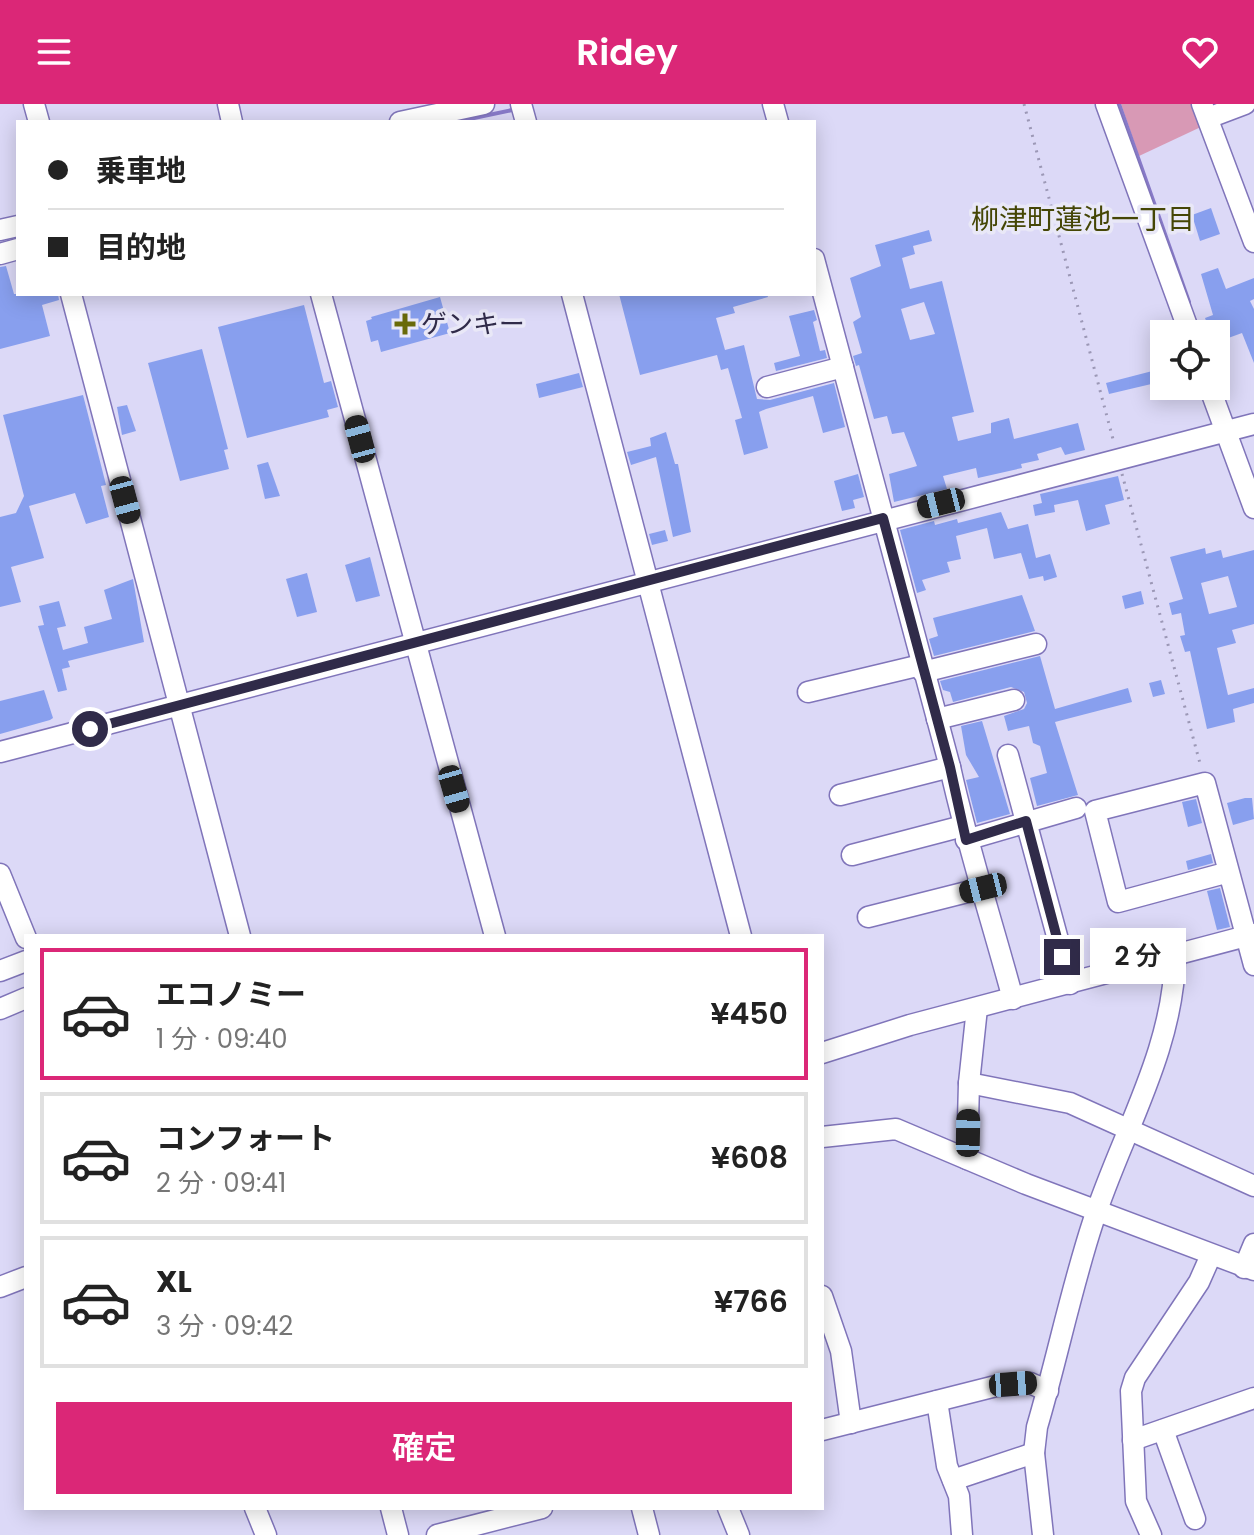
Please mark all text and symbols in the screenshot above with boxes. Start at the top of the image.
text: Ridey [576,27,678,78]
icon: menu [32,30,76,74]
icon: heart [1178,30,1222,74]
text: 乗車地 [96,149,186,192]
district label: 柳津町蓮池一丁目 [971,200,1195,239]
text: 目的地 [96,226,186,269]
place label: ゲンキー [421,306,525,342]
marker: ゲンキー [396,315,414,333]
map controls [1150,320,1230,400]
button: locate [1150,320,1230,400]
car [342,413,378,465]
car [107,474,143,526]
car [915,486,967,520]
route start [72,711,108,747]
car [436,763,472,815]
car [957,871,1009,905]
callout: 2 分 [1090,929,1186,985]
text: 2 分 [1114,938,1162,974]
route end [1044,939,1080,975]
text: エコノミー [156,973,306,1016]
icon: car [60,978,132,1050]
text: ¥450 [710,992,788,1035]
text: 1 分 · 09:40 [156,1021,288,1057]
car [956,1109,980,1157]
text: コンフォート [156,1117,335,1160]
icon: car [60,1122,132,1194]
text: ¥608 [711,1136,788,1179]
text: 2 分 · 09:41 [156,1165,286,1201]
text: XL [156,1260,192,1303]
icon: car [60,1266,132,1338]
text: ¥766 [714,1280,788,1323]
text: 3 分 · 09:42 [156,1308,293,1344]
car [988,1370,1038,1398]
button: 確定 [56,1402,792,1494]

